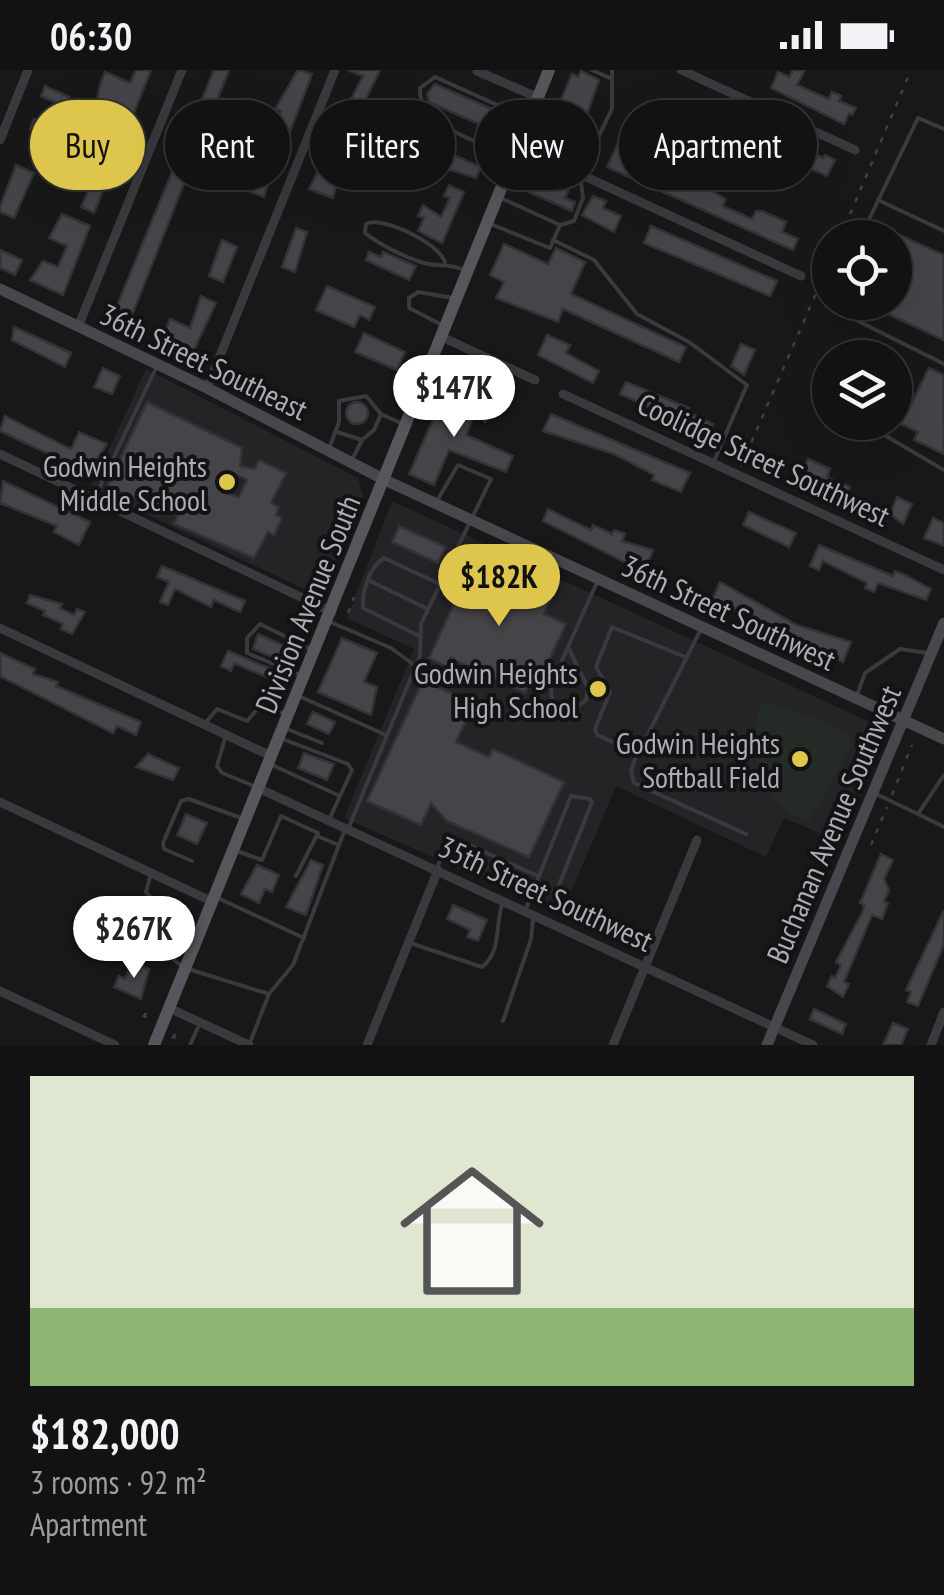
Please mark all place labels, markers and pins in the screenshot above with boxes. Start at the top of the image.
pin: $147K [384,355,524,440]
place label: Godwin Heights Middle School [43,446,207,519]
marker: Godwin Heights Middle School [216,471,238,493]
pin: $182K [429,544,569,629]
place label: Godwin Heights High School [414,653,578,726]
marker: Godwin Heights High School [587,678,609,700]
place label: Godwin Heights Softball Field [616,723,780,796]
marker: Godwin Heights Softball Field [789,748,811,770]
pin: $267K [64,896,204,981]

